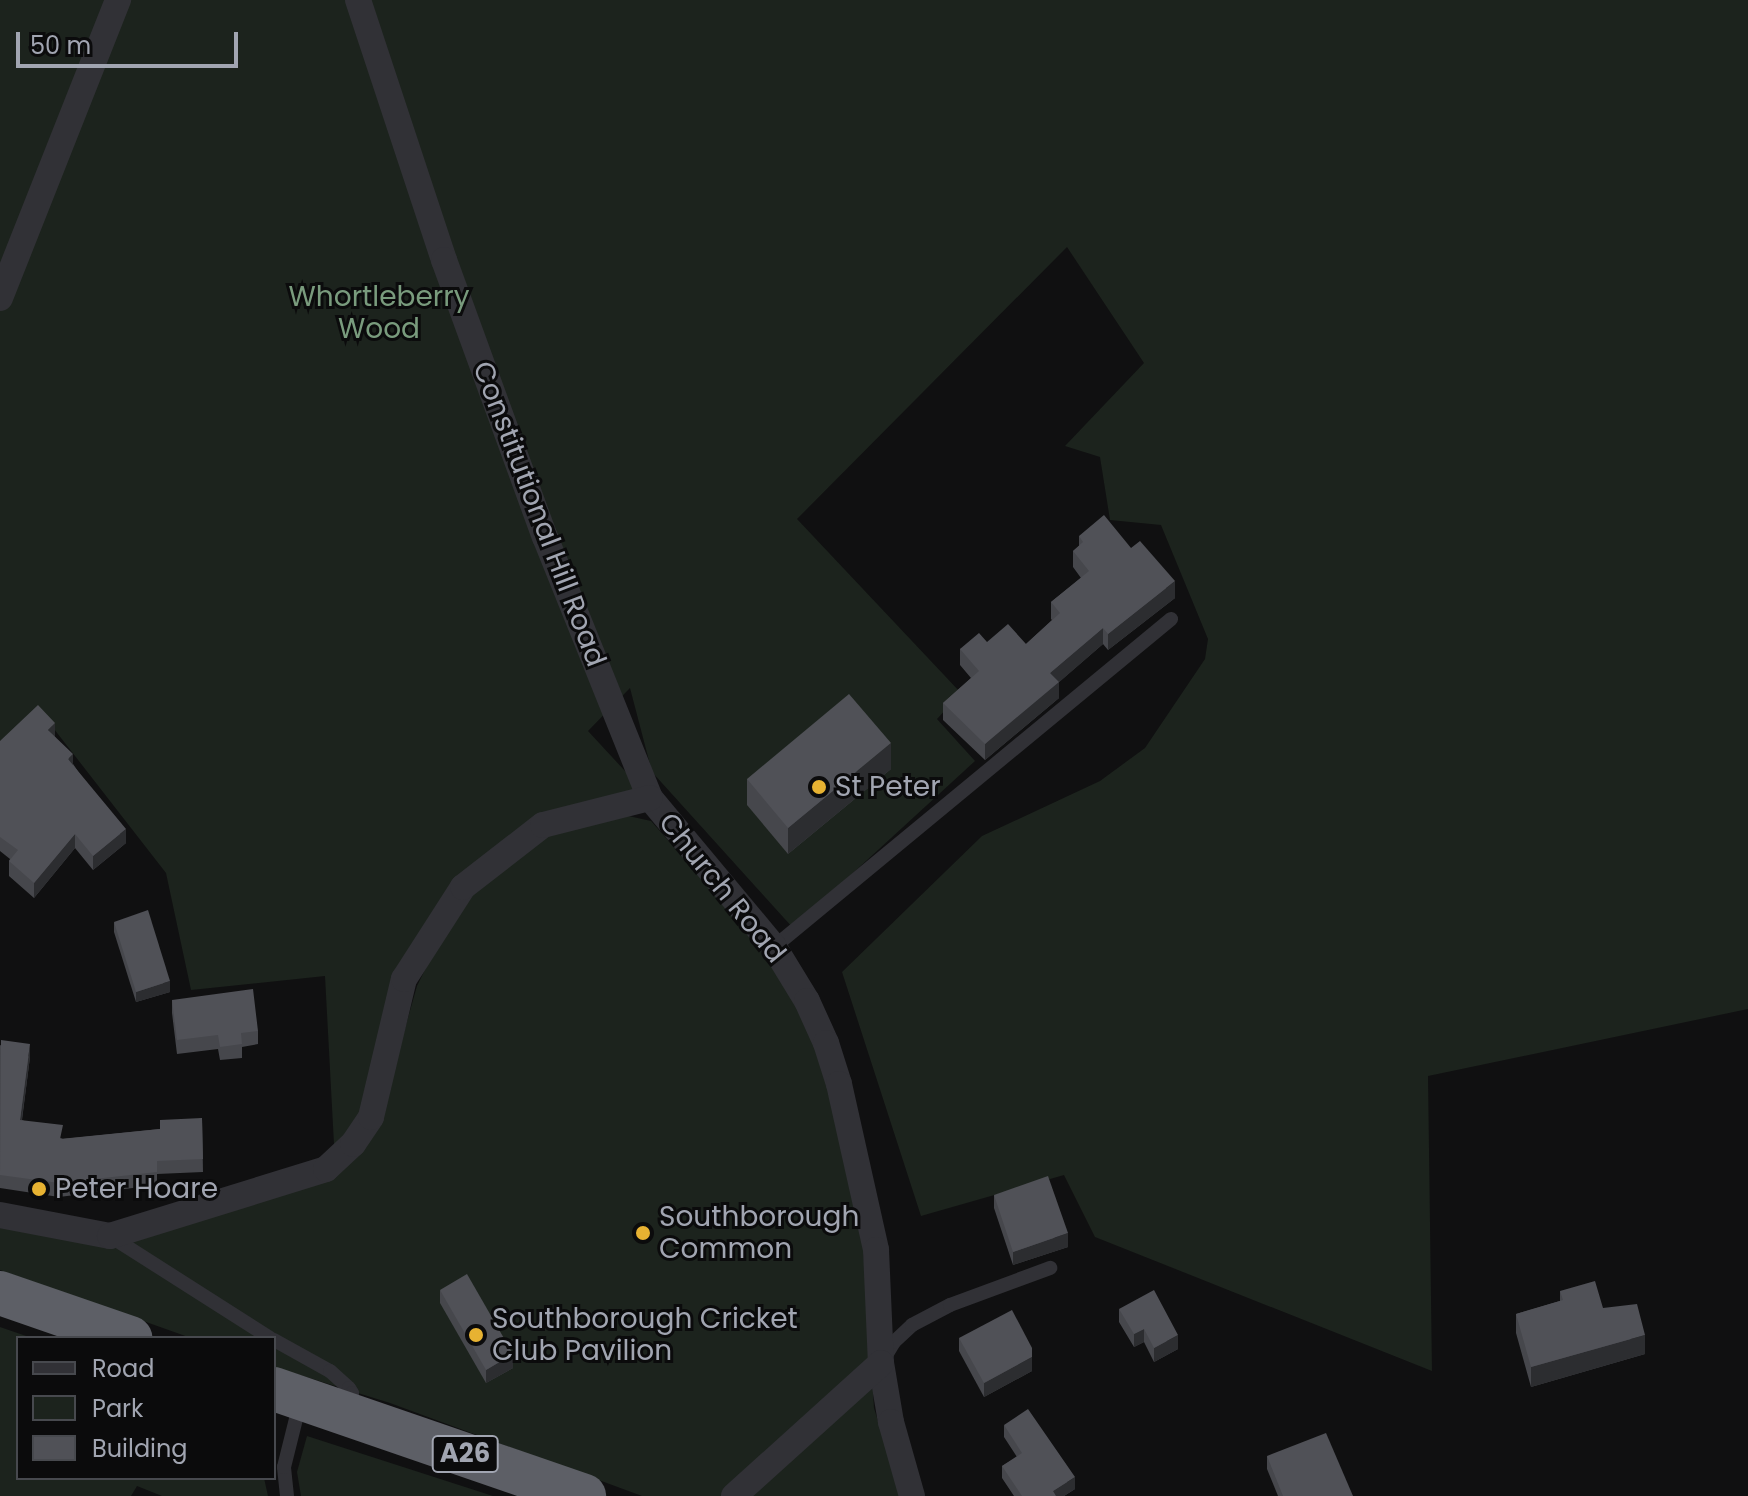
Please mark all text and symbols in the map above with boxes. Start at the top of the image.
scale bar [20,16,242,66]
text: 50 m [30,29,91,62]
park label: Whortleberry Wood [289,280,469,346]
street label: Constitutional Hill Road [465,357,613,671]
place label: St Peter [835,770,941,804]
marker: St Peter [810,778,828,796]
street label: Church Road [651,806,793,970]
place label: Peter Hoare [55,1172,218,1206]
marker: Peter Hoare [30,1180,48,1198]
place label: Southborough Common [659,1200,859,1266]
marker: Southborough Common [634,1224,652,1242]
place label: Southborough Cricket Club Pavilion [492,1302,798,1368]
marker: Southborough Cricket Club Pavilion [467,1326,485,1344]
legend [16,1336,276,1480]
text: Road [92,1352,154,1385]
text: Park [92,1392,143,1425]
text: Building [92,1432,188,1465]
road number: A26 [431,1432,499,1476]

